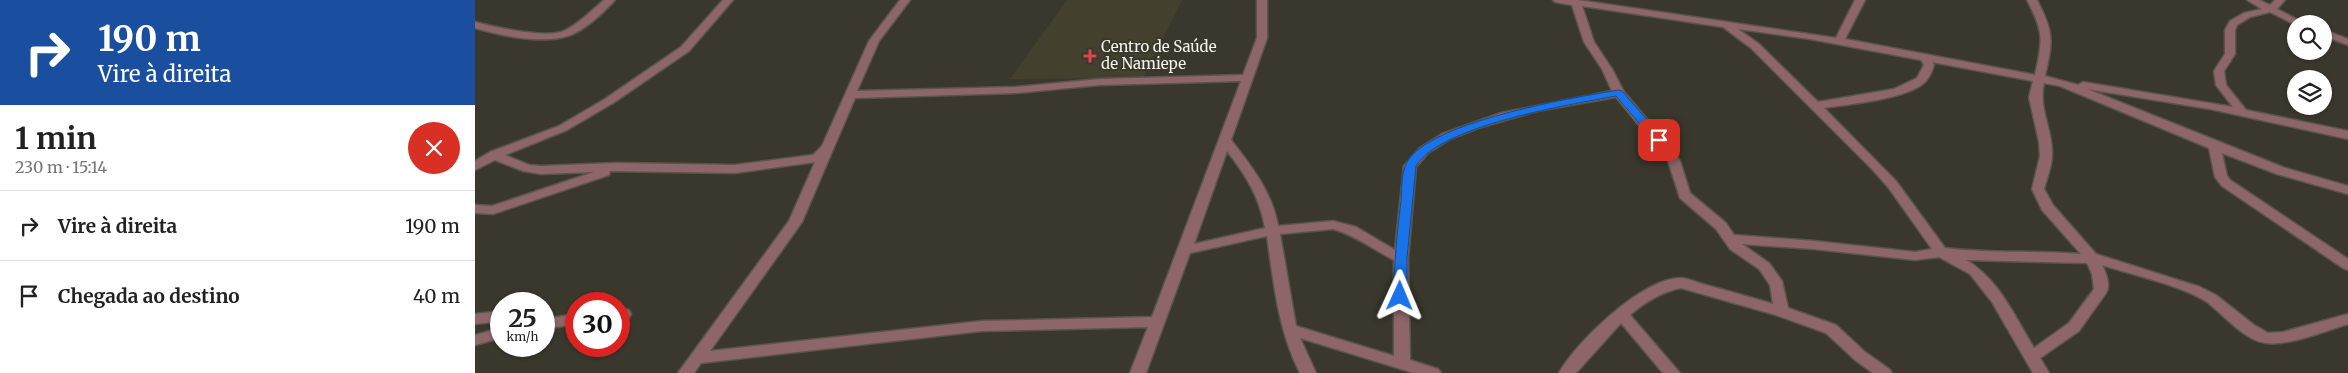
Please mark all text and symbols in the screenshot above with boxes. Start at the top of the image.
map controls [2287,15,2332,115]
button: search [2287,15,2332,60]
text: 190 m [98,17,201,61]
icon: right [15,20,80,85]
place label: Centro de Saúde de Namiepe [1101,37,1217,73]
marker: Centro de Saúde de Namiepe [1083,49,1097,63]
text: Vire à direita [98,60,231,88]
button: layers [2287,70,2332,115]
text: 1 min [15,119,97,157]
pin [1638,119,1680,161]
button: close [408,122,460,174]
icon: arrive [1645,126,1673,154]
text: 230 m · 15:14 [15,157,107,177]
icon: right [15,212,43,240]
text: Vire à direita [58,214,177,238]
text: 190 m [405,214,460,238]
position arrow [1373,269,1425,321]
icon: arrive [15,282,43,310]
text: Chegada ao destino [58,284,240,308]
text: 40 m [413,284,460,308]
speed limit sign: 30 [565,292,630,357]
text: 25 [508,302,537,334]
text: km/h [507,329,538,344]

